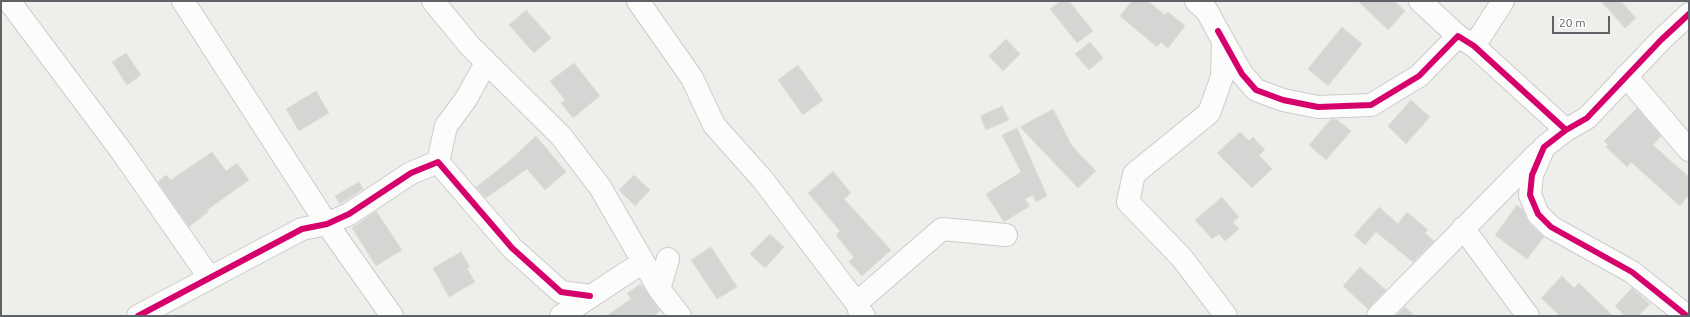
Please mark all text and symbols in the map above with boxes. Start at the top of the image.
scale bar [1554,8,1612,34]
text: 20 m [1559,16,1586,29]

